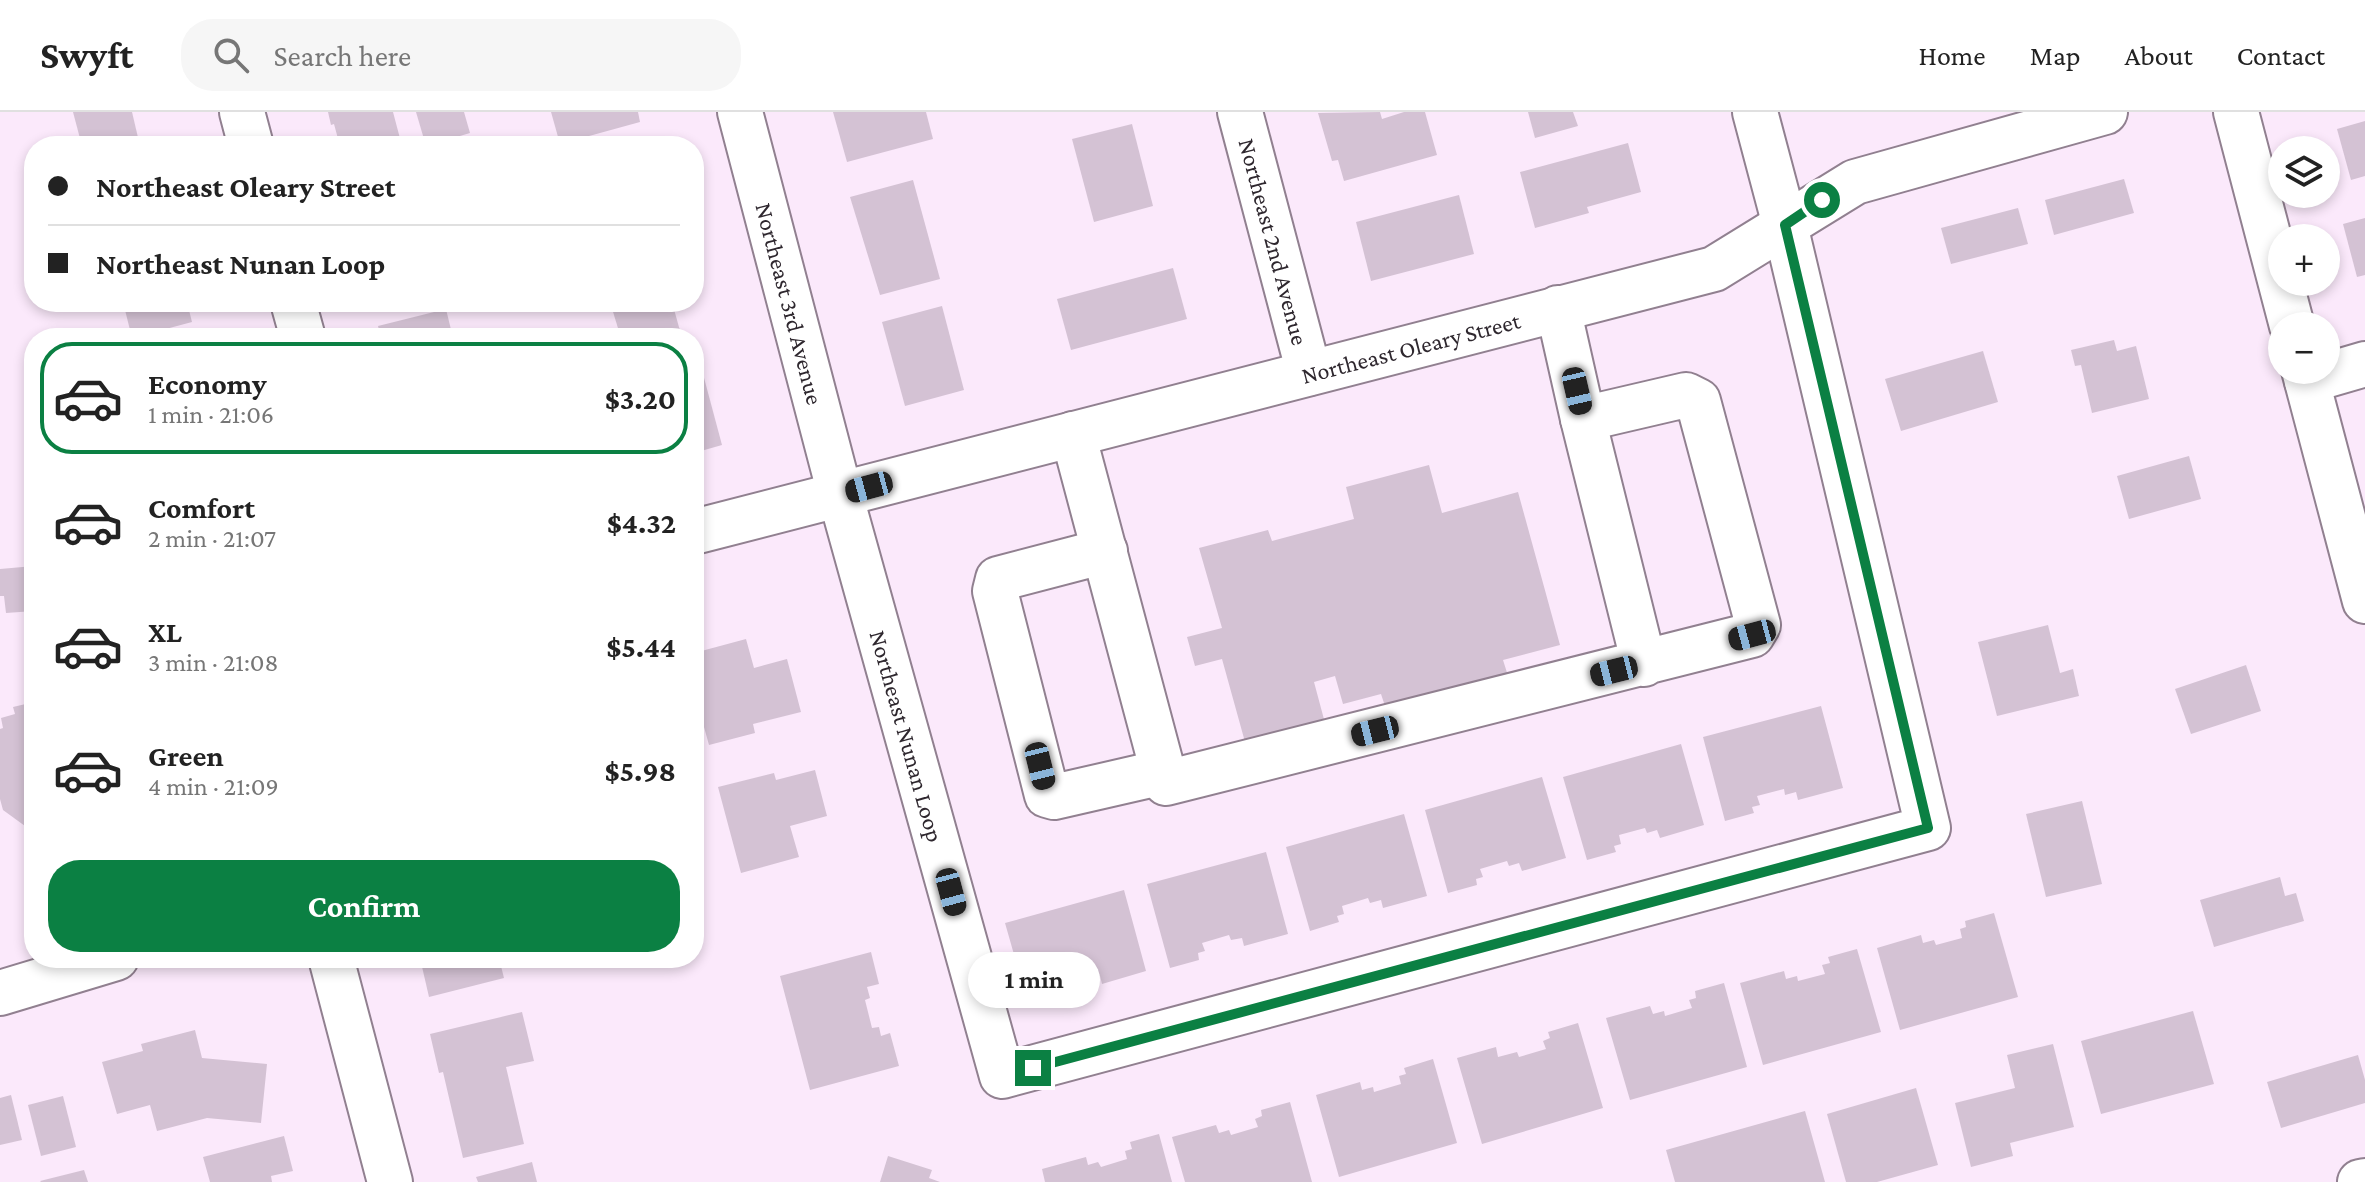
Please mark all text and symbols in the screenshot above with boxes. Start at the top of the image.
search box [181,19,741,91]
icon: search [209,33,253,77]
text: Swyft [40,34,133,76]
text: Search here [273,39,411,72]
text: Home [1919,40,1986,71]
text: Map [2030,40,2081,71]
text: About [2125,40,2193,71]
text: Contact [2237,40,2325,71]
street label: Northeast 2nd Avenue [1234,135,1314,348]
map controls [2268,136,2340,384]
button: layers [2268,136,2340,208]
text: Northeast Oleary Street [96,170,395,203]
route start [1804,182,1840,218]
street label: Northeast 3rd Avenue [751,200,830,407]
button: + [2268,224,2340,296]
text: Northeast Nunan Loop [96,247,385,280]
street label: Northeast Oleary Street [1298,306,1524,388]
button: − [2268,312,2340,384]
icon: car [52,362,124,434]
car [1560,365,1594,417]
text: Economy [148,367,267,400]
text: $3.20 [605,382,676,415]
text: 1 min · 21:06 [148,400,274,429]
car [843,469,895,505]
icon: car [52,486,124,558]
text: Comfort [148,491,255,524]
text: $4.32 [607,506,676,539]
text: 2 min · 21:07 [148,524,276,553]
icon: car [52,610,124,682]
text: XL [148,615,182,648]
car [1726,617,1778,653]
street label: Northeast Nunan Loop [865,627,950,845]
text: $5.44 [606,630,676,663]
text: 3 min · 21:08 [148,648,279,677]
car [1588,654,1640,688]
car [1349,714,1401,748]
icon: car [52,734,124,806]
text: Green [148,739,224,772]
car [1023,740,1057,792]
text: $5.98 [605,754,676,787]
text: 4 min · 21:09 [148,772,279,801]
button: Confirm [48,860,680,952]
car [933,866,969,918]
callout: 1 min [967,952,1099,1008]
text: 1 min [1004,965,1064,994]
route end [1015,1050,1051,1086]

